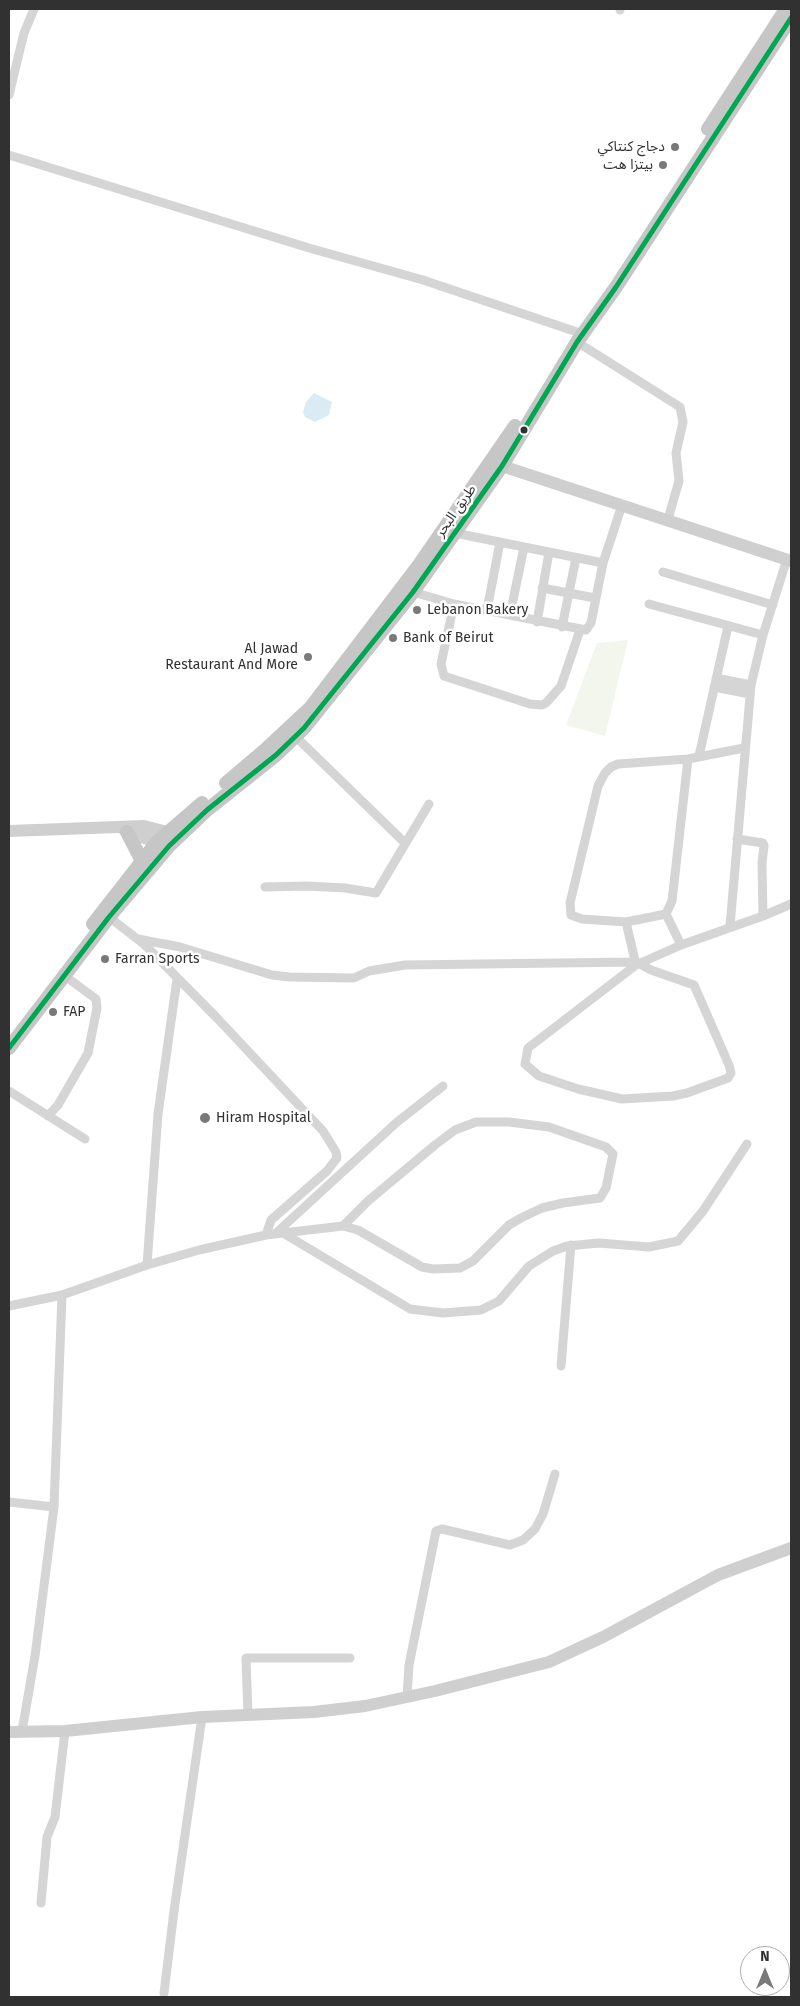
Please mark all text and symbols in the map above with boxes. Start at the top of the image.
place label: دجاج كنتاكي [597,139,665,155]
marker: دجاج كنتاكي [669,141,681,153]
place label: بيتزا هت [603,157,653,173]
marker: بيتزا هت [657,159,669,171]
unlabelled marker [519,425,529,435]
street label: طريق البحر [432,482,480,540]
place label: Lebanon Bakery [427,602,528,618]
marker: Lebanon Bakery [411,604,423,616]
place label: Bank of Beirut [403,630,493,646]
marker: Bank of Beirut [387,632,399,644]
place label: Al Jawad Restaurant And More [165,641,298,674]
marker: Al Jawad Restaurant And More [302,651,314,663]
place label: Farran Sports [115,951,200,967]
marker: Farran Sports [99,953,111,965]
place label: FAP [63,1004,85,1020]
marker: FAP [47,1006,59,1018]
place label: Hiram Hospital [216,1110,311,1126]
marker: Hiram Hospital [198,1111,212,1125]
north arrow [740,1946,790,1996]
text: N [760,1948,770,1965]

